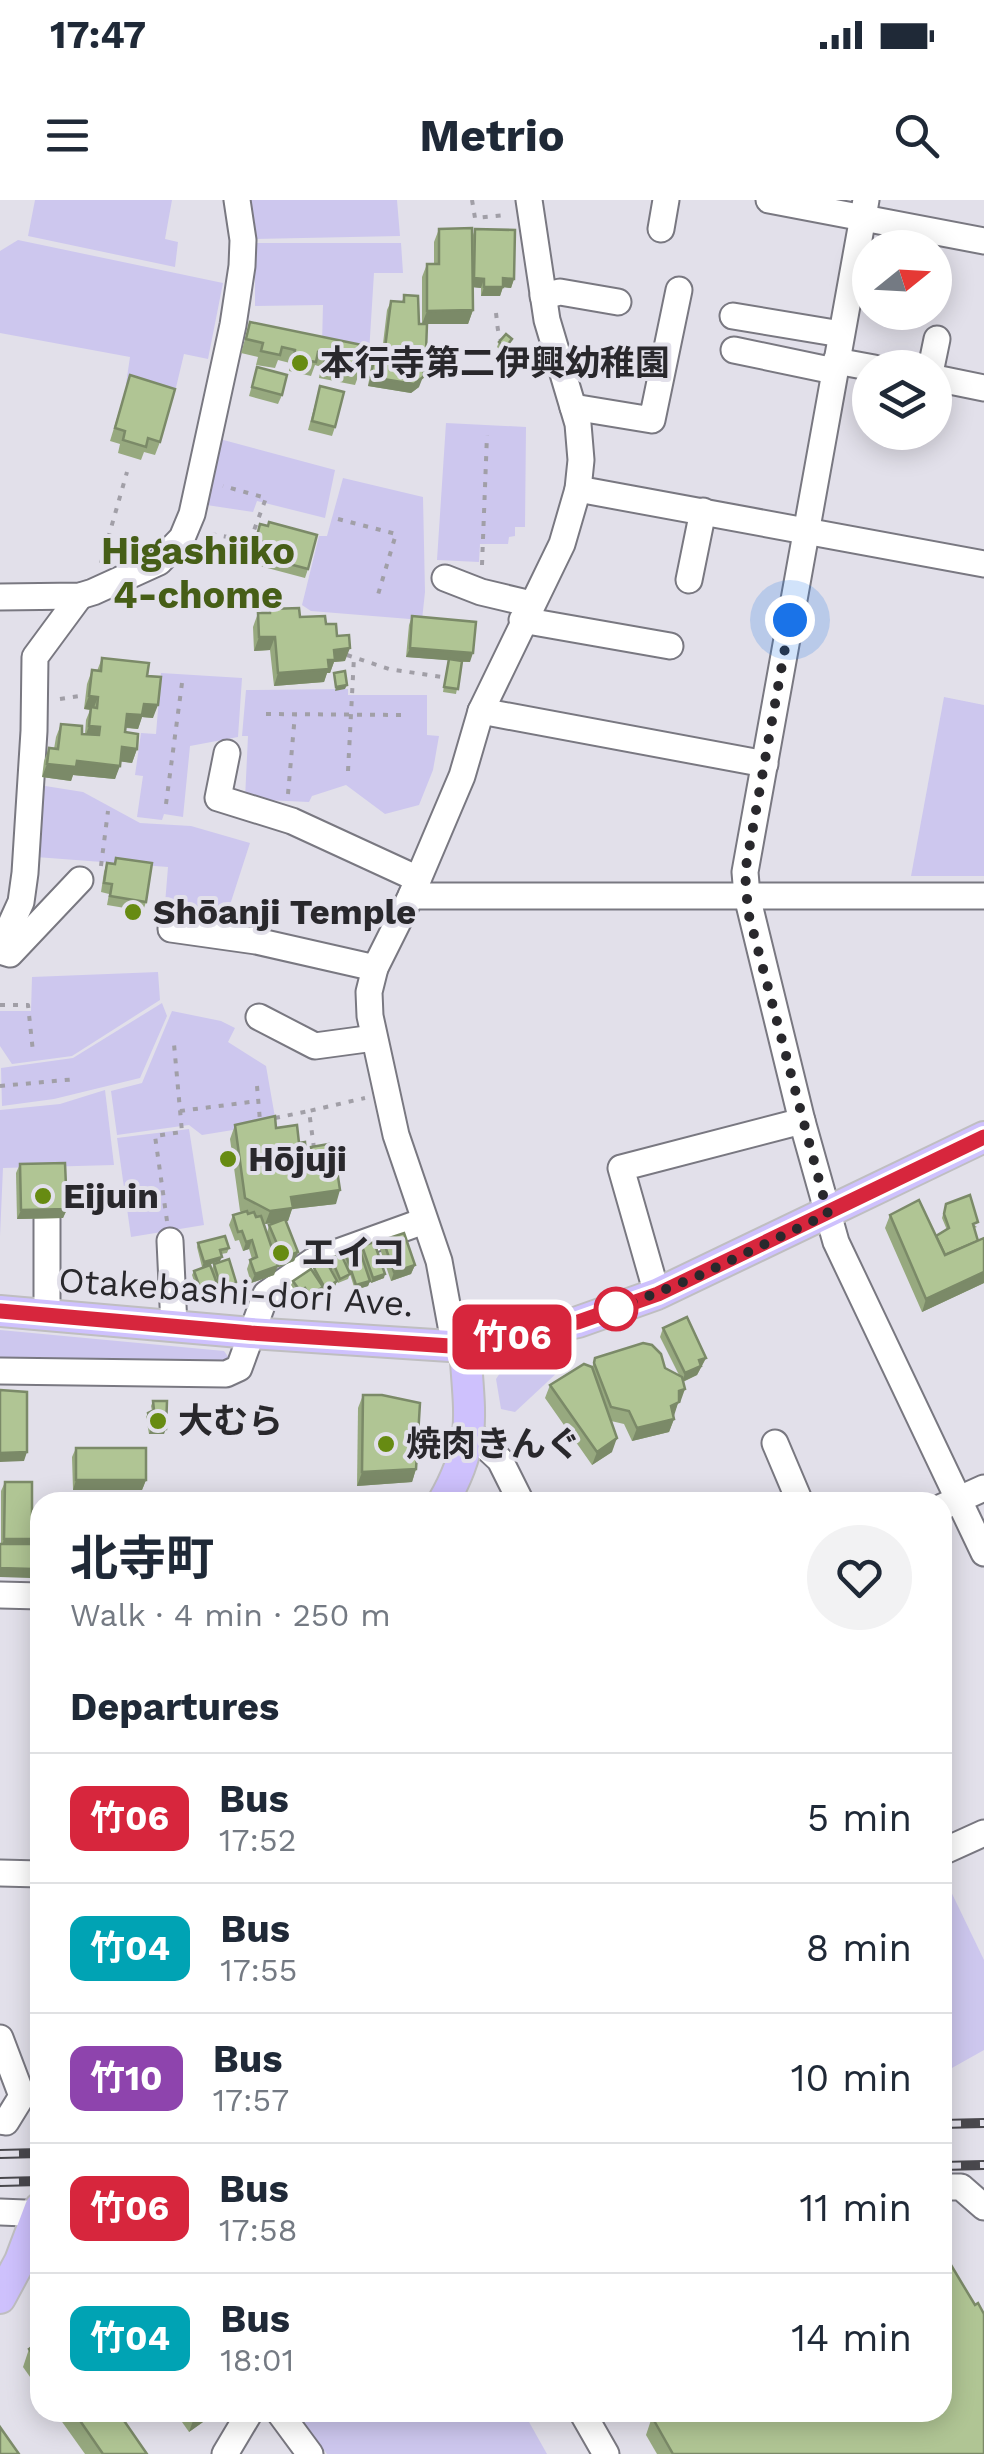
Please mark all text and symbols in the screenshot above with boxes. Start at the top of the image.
text: 17:47 [50,13,146,57]
icon: menu [40,108,95,163]
icon: search [889,108,944,163]
text: Metrio [419,109,565,162]
north arrow [852,230,952,330]
map controls [852,230,952,450]
place label: 本行寺第二伊興幼稚園 [320,342,670,384]
button: layers [852,350,952,450]
marker: 本行寺第二伊興幼稚園 [289,352,311,374]
district label: Higashiiko 4-chome [101,529,295,617]
your location [765,595,815,645]
place label: Shōanji Temple [153,891,416,933]
marker: Shōanji Temple [122,901,144,923]
place label: Hōjuji [248,1138,347,1180]
marker: Hōjuji [217,1148,239,1170]
place label: Eijuin [63,1175,159,1217]
marker: Eijuin [32,1185,54,1207]
place label: エイコ [301,1232,406,1274]
marker: エイコ [270,1242,292,1264]
street label: Otakebashi-dori Ave. [57,1259,415,1325]
unlabelled marker [595,1288,637,1330]
line badge: 竹06 [454,1304,570,1370]
text: 竹06 [472,1316,552,1358]
place label: 大むら [178,1400,283,1442]
marker: 大むら [147,1410,169,1432]
place label: 焼肉きんぐ [406,1423,581,1465]
marker: 焼肉きんぐ [375,1433,397,1455]
button: heart [807,1525,912,1630]
text: 北寺町 [70,1530,214,1587]
text: Walk · 4 min · 250 m [70,1596,391,1634]
text: Departures [70,1685,279,1729]
text: Bus [219,1777,289,1821]
text: 5 min [807,1796,912,1840]
text: 竹06 [90,1797,169,1839]
text: 17:52 [219,1821,296,1859]
text: Bus [220,1907,290,1951]
text: 8 min [806,1926,912,1970]
text: 竹04 [90,1927,170,1969]
text: 17:55 [220,1951,297,1989]
text: Bus [213,2037,282,2081]
text: 10 min [791,2056,912,2100]
text: 竹10 [90,2057,163,2099]
text: 17:57 [213,2081,289,2119]
text: Bus [219,2167,289,2211]
text: 11 min [800,2186,912,2230]
text: 竹06 [90,2187,169,2229]
text: 17:58 [219,2211,297,2249]
text: Bus [220,2297,290,2341]
text: 14 min [791,2316,912,2360]
text: 竹04 [90,2317,170,2359]
text: 18:01 [220,2341,294,2379]

